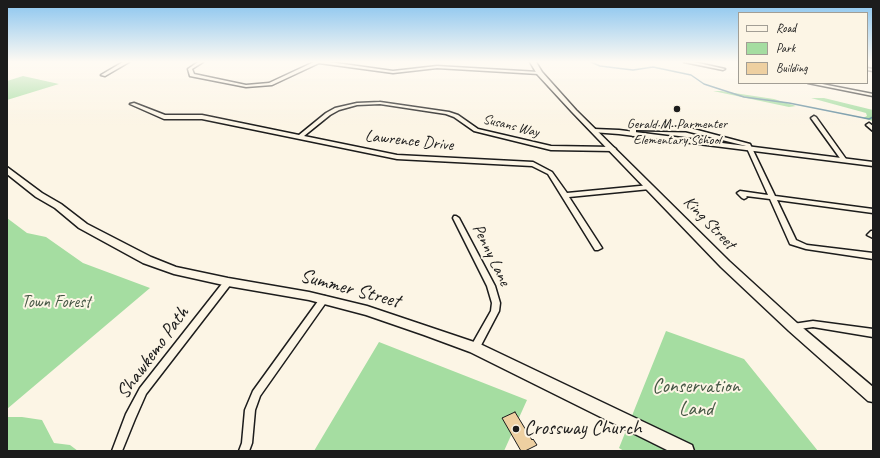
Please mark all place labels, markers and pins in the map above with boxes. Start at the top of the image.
marker: Gerald M. Parmenter Elementary School [672,104,682,114]
place label: Gerald M. Parmenter Elementary School [627,116,727,148]
place label: Crossway Church [524,417,641,441]
marker: Crossway Church [511,424,521,434]

